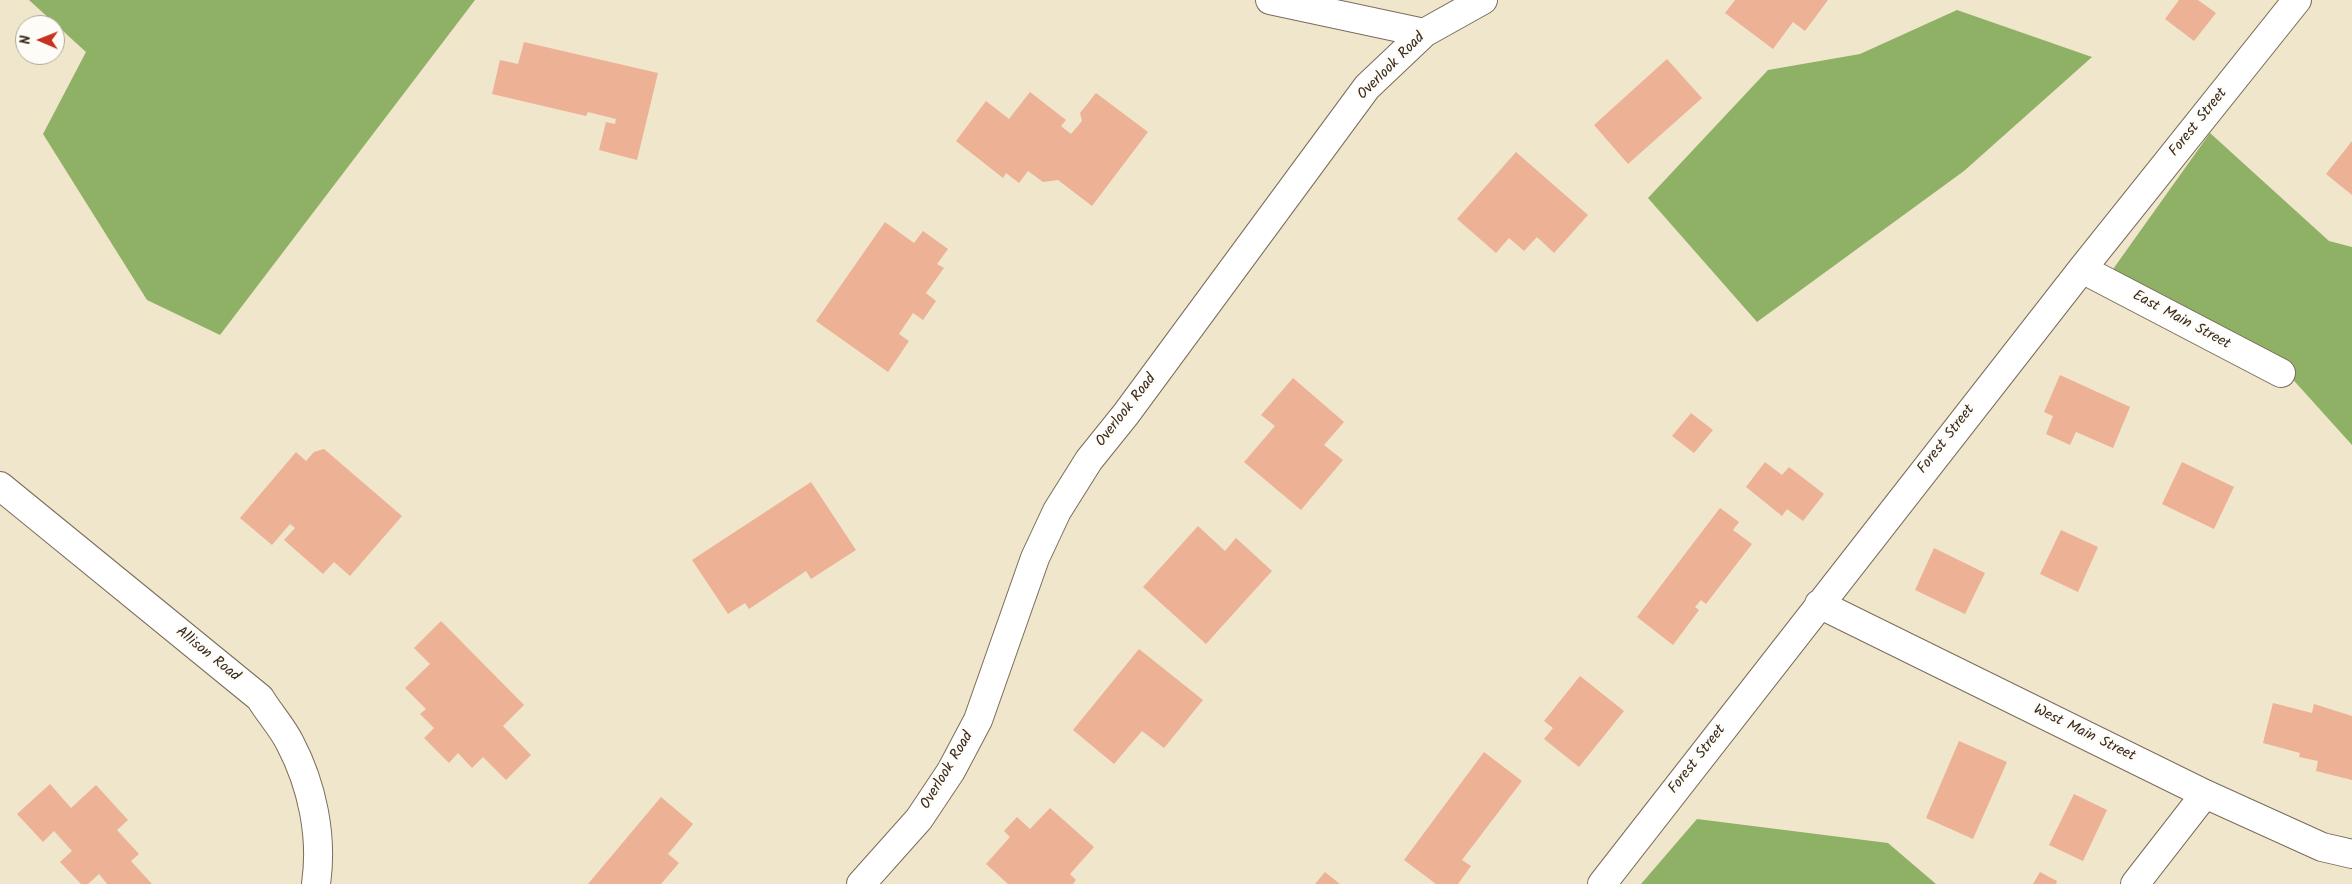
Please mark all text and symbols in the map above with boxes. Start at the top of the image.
north arrow [15,15,65,65]
street label: Overlook Road [1355,30,1429,104]
text: N [15,35,37,44]
street label: Forest Street [2166,85,2232,161]
street label: East Main Street [2129,288,2233,354]
street label: Overlook Road [1093,371,1161,451]
street label: Forest Street [1914,402,1980,478]
street label: Allison Road [171,624,243,686]
street label: West Main Street [2030,702,2138,766]
street label: Forest Street [1665,722,1731,798]
street label: Overlook Road [918,729,978,813]

